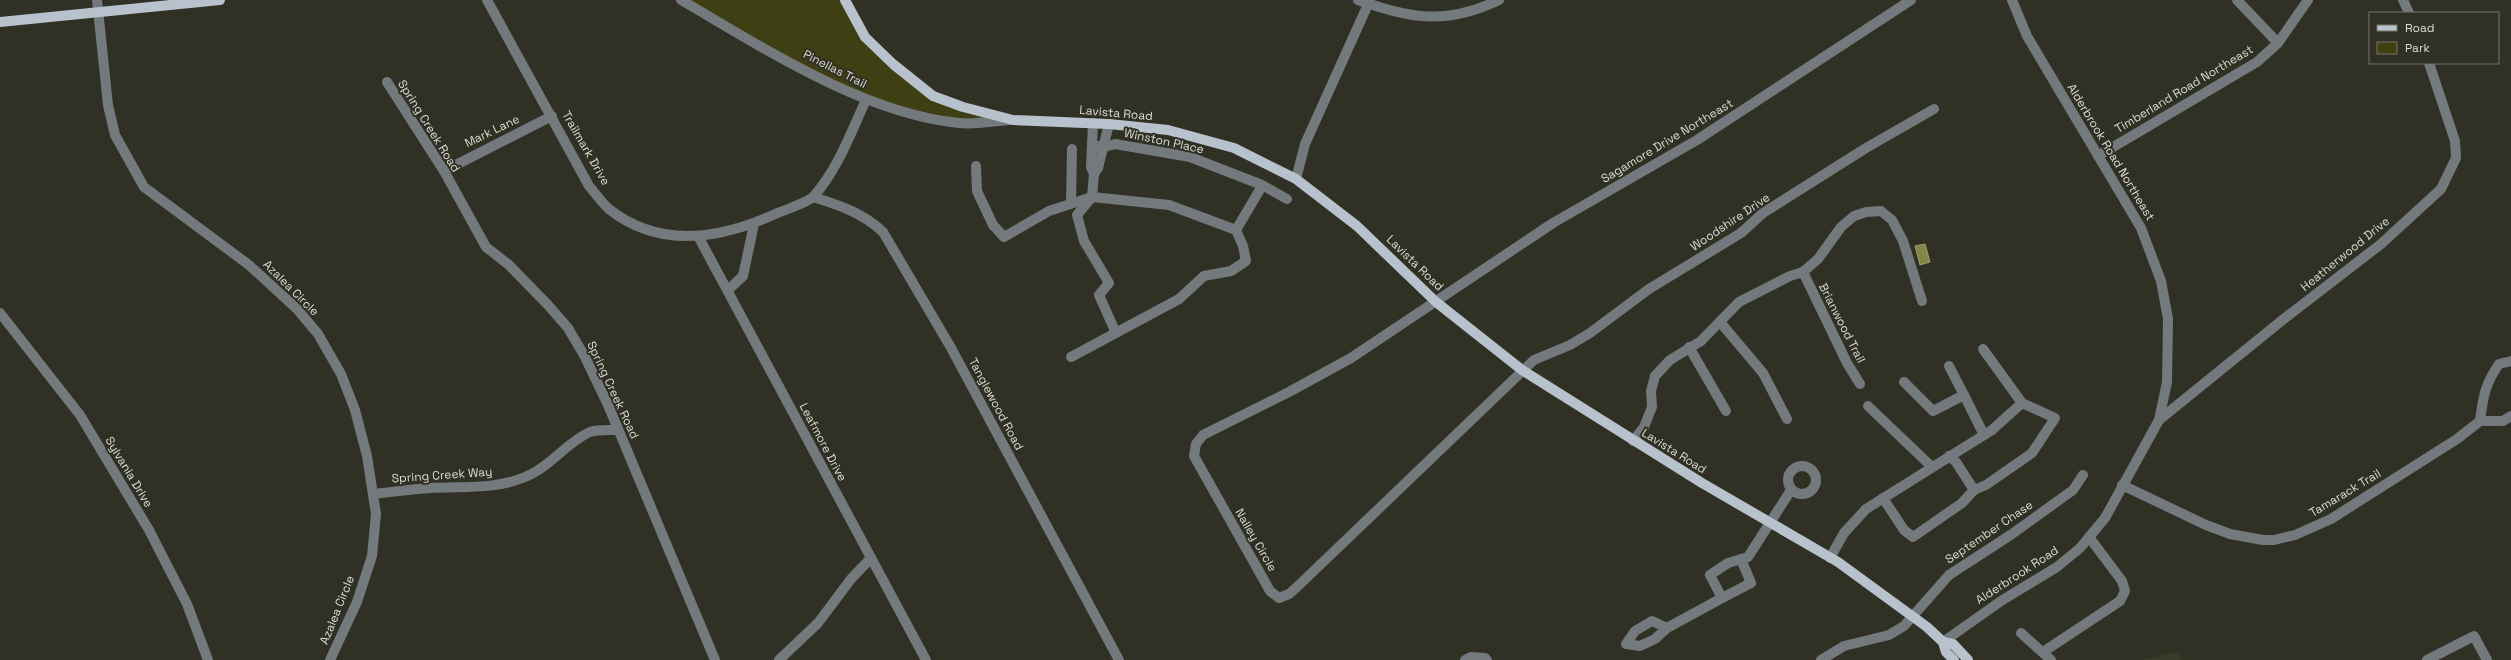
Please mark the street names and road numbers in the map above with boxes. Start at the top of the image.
street label: Timberland Road Northeast [2112,41,2256,137]
street label: Pinellas Trail [800,46,870,92]
street label: Spring Creek Road [394,77,464,175]
street label: Alderbrook Road Northeast [2064,80,2158,224]
street label: Sagamore Drive Northeast [1598,95,1736,187]
street label: Lavista Road [1079,102,1153,124]
street label: Trailmark Drive [558,108,614,188]
street label: Mark Lane [462,111,522,151]
street label: Winston Place [1123,125,1205,157]
street label: Woodshire Drive [1687,189,1773,255]
street label: Heatherwood Drive [2297,213,2393,295]
street label: Lavista Road [1383,232,1447,294]
street label: Azalea Circle [260,257,322,319]
street label: Brianwood Trail [1815,280,1869,366]
street label: Spring Creek Road [583,339,643,441]
street label: Tanglewood Road [965,355,1027,453]
street label: Leafmore Drive [796,400,850,484]
street label: Lavista Road [1639,425,1709,477]
street label: Sylvania Drive [102,434,156,510]
street label: Spring Creek Way [391,464,493,486]
street label: Tamarack Trail [2306,465,2384,521]
street label: September Chase [1942,497,2036,567]
street label: Nalley Circle [1231,505,1281,575]
street label: Alderbrook Road [1973,542,2061,608]
street label: Azalea Circle [316,573,358,647]

